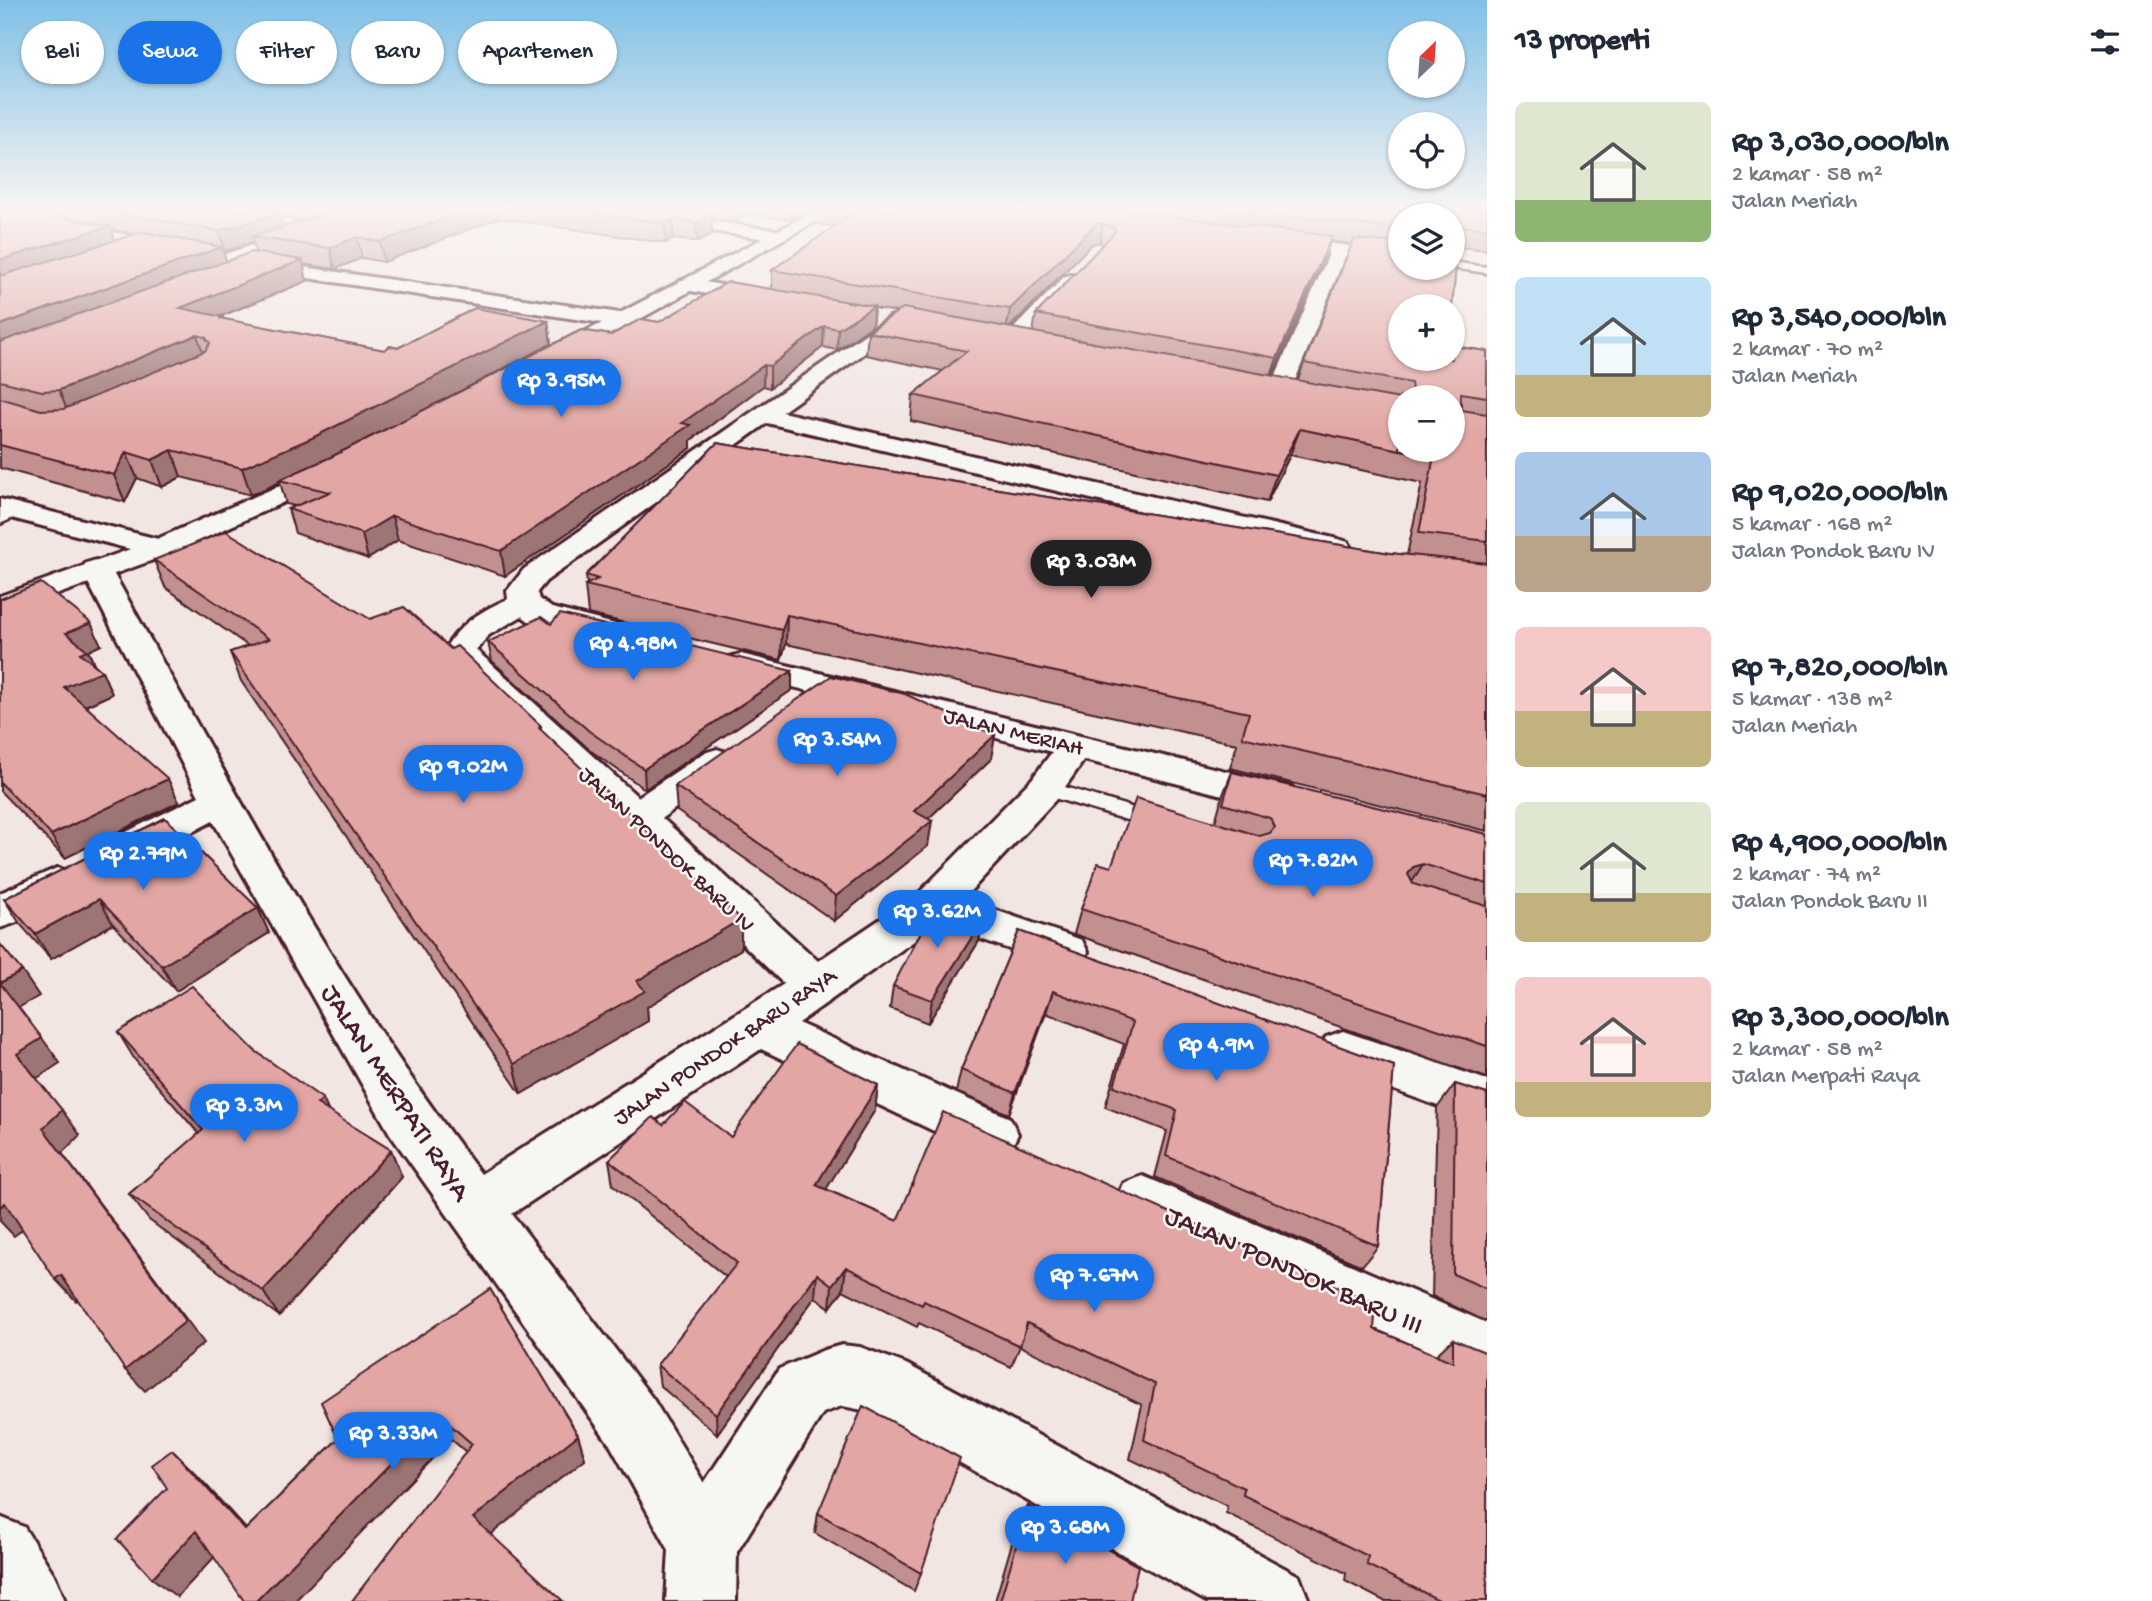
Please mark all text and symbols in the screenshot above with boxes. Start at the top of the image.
chip: Beli [21,21,104,84]
chip: Sewa [118,21,222,84]
chip: Filter [236,21,337,84]
chip: Baru [351,21,444,84]
chip: Apartemen [458,21,617,84]
north arrow [1388,21,1465,98]
map controls [1388,21,1465,462]
icon: filters [2086,23,2124,61]
text: 13 properti [1515,25,1650,60]
button: locate [1388,112,1465,189]
text: Rp 3,030,000/bln [1732,127,1949,162]
icon: home [1571,130,1655,214]
text: 2 kamar · 58 m² [1732,162,1883,189]
text: Jalan Meriah [1732,189,1857,216]
button: layers [1388,203,1465,280]
button: + [1388,294,1465,371]
text: Rp 3,540,000/bln [1732,302,1946,337]
icon: home [1571,305,1655,389]
text: 2 kamar · 70 m² [1732,337,1883,364]
pin: Rp 3.95M [489,360,633,419]
text: Jalan Meriah [1732,364,1857,391]
text: Rp 3.95M [517,368,605,395]
button: − [1388,385,1465,462]
text: Rp 9,020,000/bln [1732,477,1947,512]
icon: home [1571,480,1655,564]
text: 5 kamar · 168 m² [1732,512,1892,539]
text: Jalan Pondok Baru IV [1732,539,1935,566]
pin: Rp 3.03M [1019,540,1163,600]
text: Rp 3.03M [1047,549,1135,576]
pin: Rp 4.98M [561,622,705,682]
text: Rp 4.98M [589,631,677,658]
text: Rp 7,820,000/bln [1732,652,1947,687]
icon: home [1571,655,1655,739]
text: 5 kamar · 138 m² [1732,687,1893,714]
street label: JALAN MERIAH [941,703,1087,764]
text: Jalan Meriah [1732,714,1857,741]
pin: Rp 3.54M [765,718,909,778]
text: Rp 3.54M [794,727,880,754]
pin: Rp 9.02M [391,746,535,805]
text: Rp 9.02M [419,754,507,781]
street label: JALAN PONDOK BARU IV [572,762,759,939]
text: Rp 4,900,000/bln [1732,827,1947,862]
icon: home [1571,830,1655,914]
pin: Rp 2.79M [71,832,215,892]
pin: Rp 7.82M [1241,839,1385,899]
text: Rp 2.79M [100,841,186,868]
text: Rp 7.82M [1269,848,1357,875]
text: 2 kamar · 74 m² [1732,862,1881,889]
text: Jalan Pondok Baru II [1732,889,1928,916]
pin: Rp 3.62M [865,890,1009,950]
text: Rp 3.62M [894,899,980,926]
street label: JALAN PONDOK BARU RAYA [610,962,844,1133]
street label: JALAN MERPATI RAYA [312,979,477,1209]
text: Rp 3,300,000/bln [1732,1002,1949,1037]
icon: home [1571,1005,1655,1089]
pin: Rp 4.9M [1151,1024,1281,1083]
text: Rp 4.9M [1179,1032,1253,1059]
text: 2 kamar · 58 m² [1732,1037,1883,1064]
text: Jalan Merpati Raya [1732,1064,1920,1091]
pin: Rp 3.3M [179,1084,309,1144]
text: Rp 3.3M [206,1093,282,1120]
street label: JALAN PONDOK BARU III [1159,1200,1427,1344]
pin: Rp 7.67M [1022,1254,1166,1314]
text: Rp 7.67M [1050,1263,1138,1290]
pin: Rp 3.33M [321,1412,465,1472]
text: Rp 3.33M [349,1421,437,1448]
pin: Rp 3.68M [993,1506,1137,1566]
text: Rp 3.68M [1021,1515,1109,1542]

